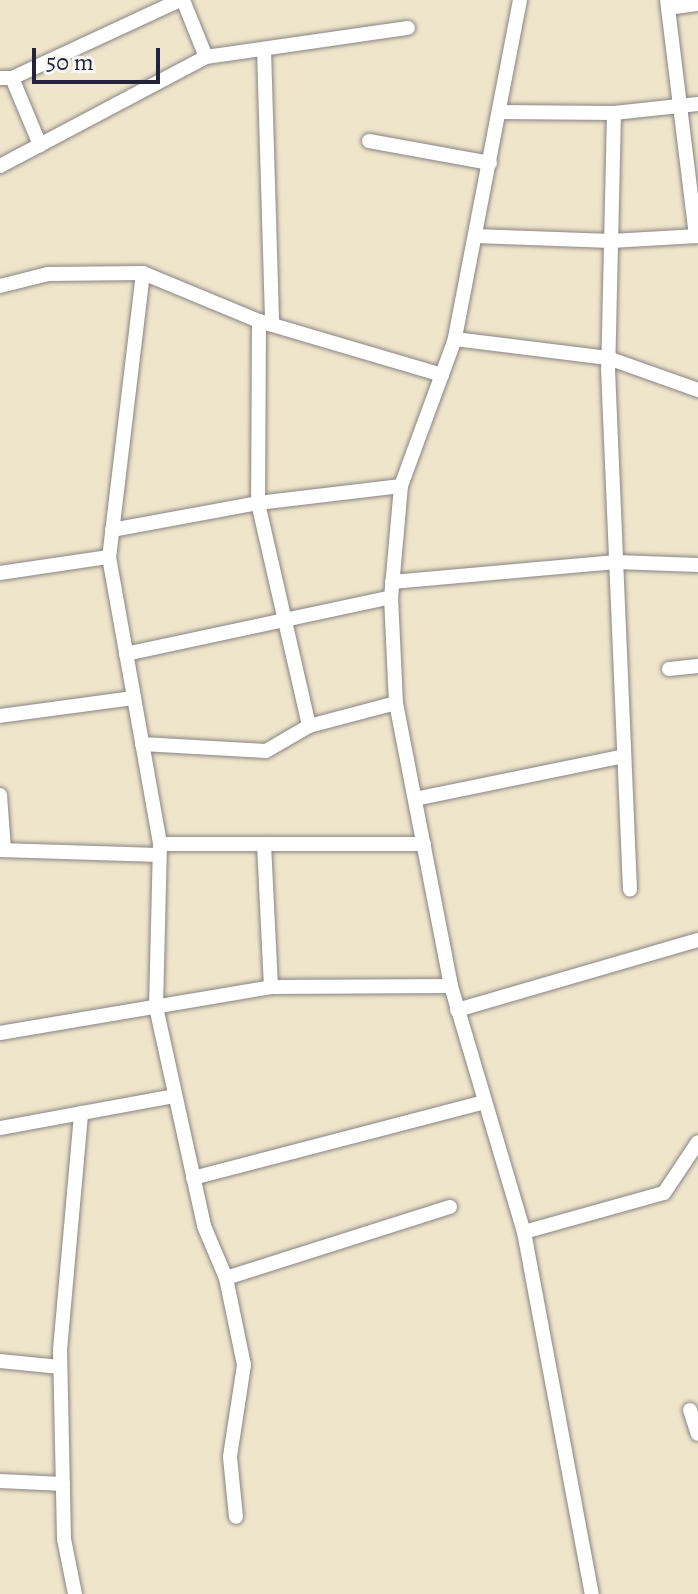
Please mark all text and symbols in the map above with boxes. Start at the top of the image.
scale bar [36,32,164,82]
text: 50 m [46,46,94,78]

